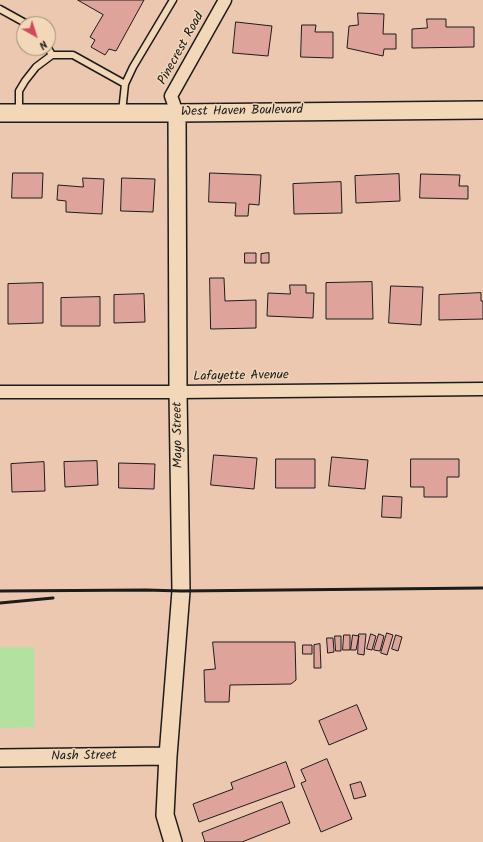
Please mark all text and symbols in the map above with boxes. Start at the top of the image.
street label: Pinecrest Road [156,10,208,88]
north arrow [16,16,56,56]
text: N [35,35,51,54]
street label: West Haven Boulevard [181,103,303,121]
street label: Lafayette Avenue [193,368,289,386]
street label: Mayo Street [171,402,187,468]
street label: Nash Street [51,749,117,765]

